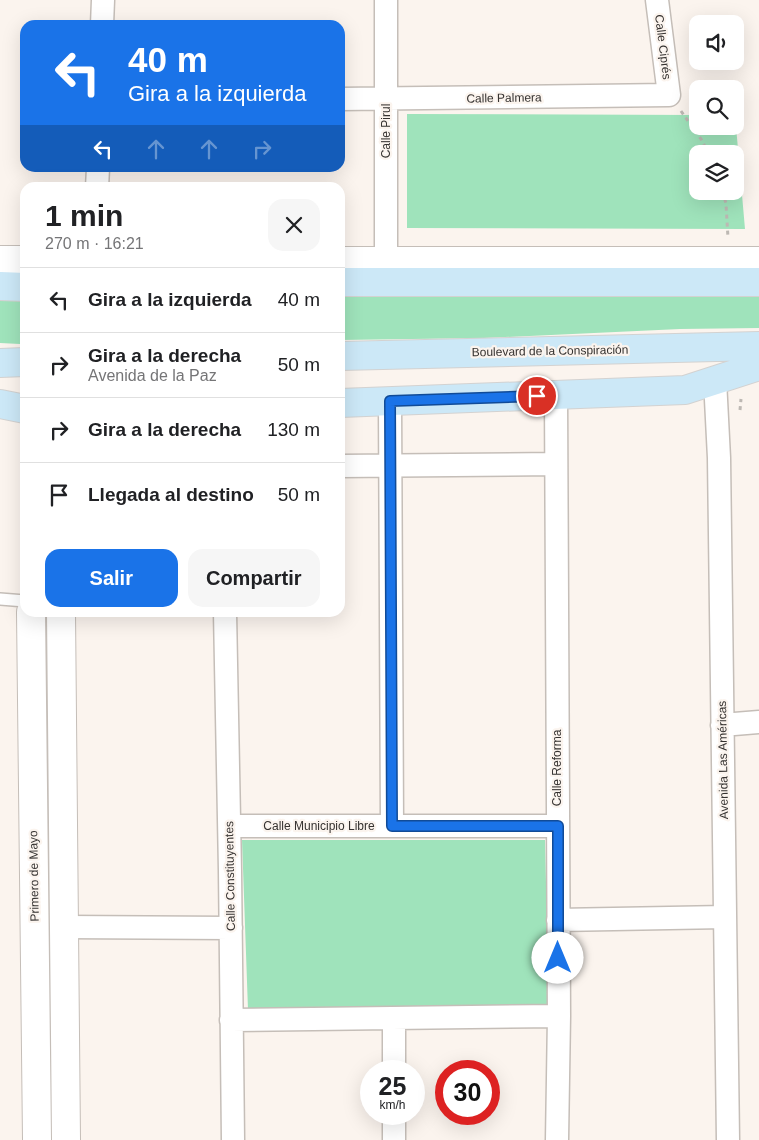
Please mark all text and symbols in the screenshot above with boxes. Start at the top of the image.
street label: Calle Ciprés [652,14,674,80]
map controls [689,15,744,200]
button: sound [689,15,744,70]
icon: left [45,40,110,105]
text: 40 m [128,40,208,79]
button: search [689,80,744,135]
text: Gira a la izquierda [128,81,307,106]
street label: Calle Palmera [466,90,542,106]
street label: Calle Pirul [379,104,393,158]
icon: left [89,135,117,163]
icon: ahead [142,135,170,163]
icon: ahead [195,135,223,163]
icon: right [248,135,276,163]
button: layers [689,145,744,200]
text: 1 min [45,199,123,232]
button: close [268,199,320,251]
text: 270 m · 16:21 [45,235,144,252]
icon: left [45,286,73,314]
text: Gira a la izquierda [88,289,252,310]
text: 40 m [278,289,320,310]
street label: Boulevard de la Conspiración [472,343,628,359]
text: Gira a la derecha [88,345,241,366]
icon: right [45,351,73,379]
text: 50 m [278,354,320,375]
text: Avenida de la Paz [88,367,217,384]
pin [516,375,558,417]
icon: arrive [523,382,551,410]
icon: right [45,416,73,444]
text: Gira a la derecha [88,419,241,440]
text: 130 m [267,419,320,440]
icon: arrive [45,481,73,509]
text: Llegada al destino [88,484,254,505]
text: 50 m [278,484,320,505]
button: Salir [45,549,178,607]
button: Compartir [188,549,320,607]
street label: Avenida Las Américas [715,701,731,819]
street label: Calle Reforma [550,729,564,806]
street label: Calle Municipio Libre [263,819,375,833]
street label: Calle Constituyentes [222,821,238,931]
street label: Primero de Mayo [26,830,42,922]
position arrow [531,931,583,983]
speed limit sign: 30 [435,1060,500,1125]
text: 25 [379,1072,406,1100]
text: km/h [379,1098,406,1112]

